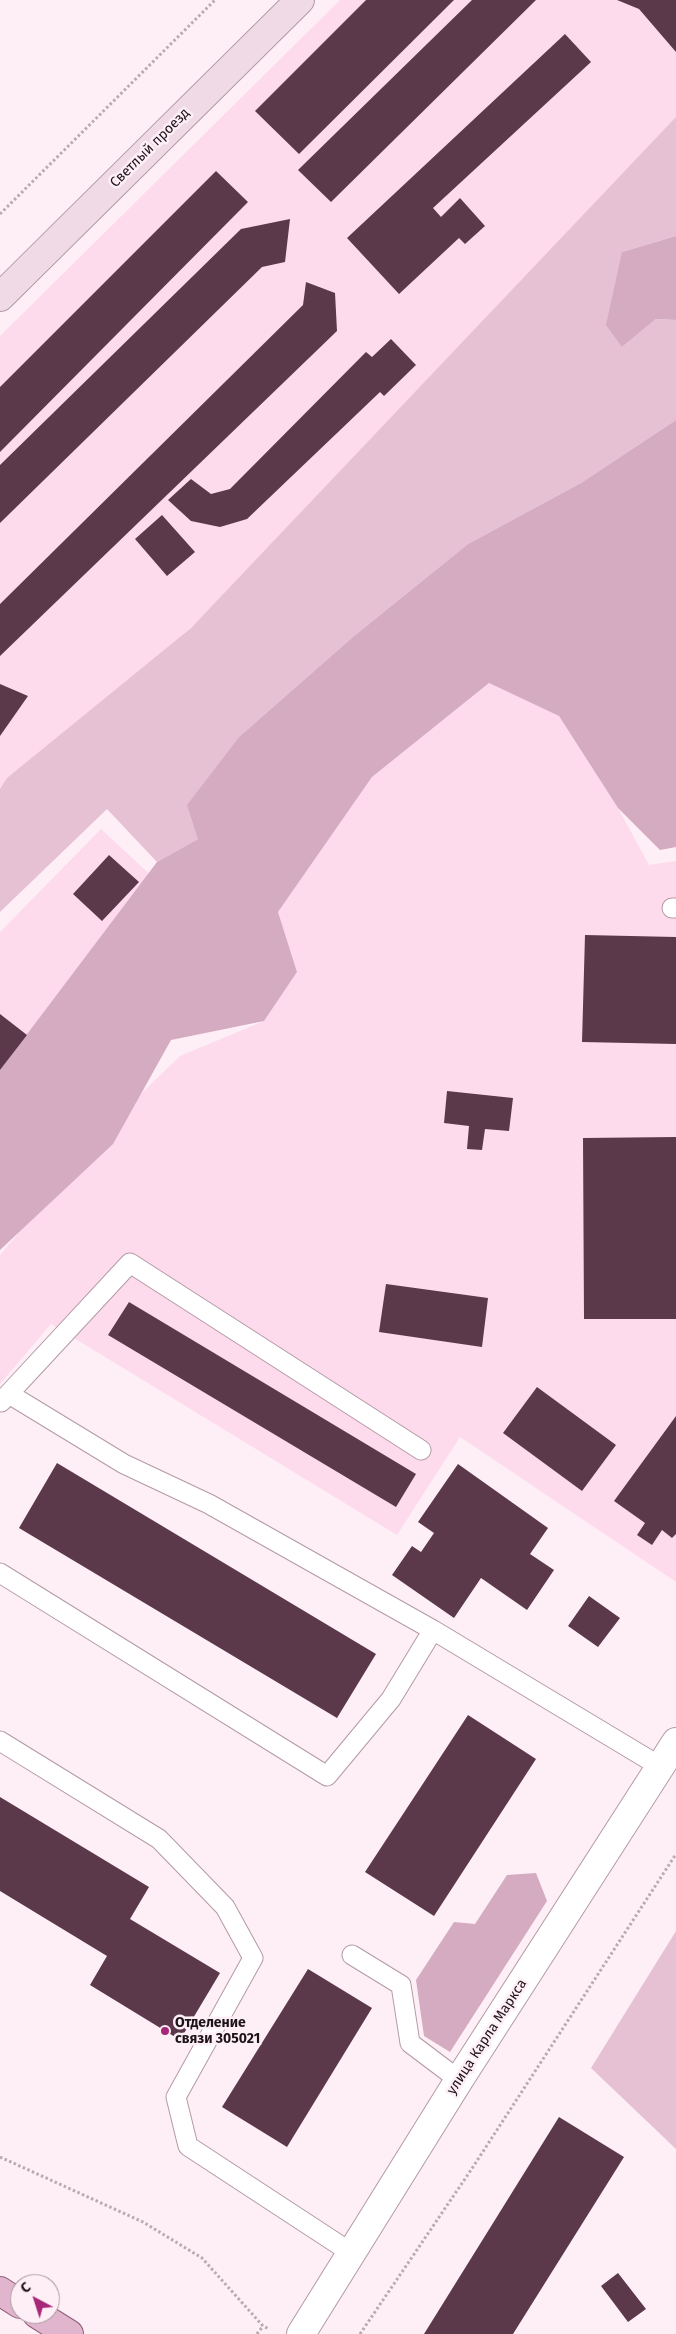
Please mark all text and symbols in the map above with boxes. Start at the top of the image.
street label: Светлый проезд [107,105,193,191]
street label: улица Карла Маркса [443,1976,531,2098]
place label: Отделение связи 305021 [175,2015,260,2048]
marker: Отделение связи 305021 [159,2025,171,2037]
north arrow [10,2274,60,2324]
text: С [17,2279,34,2297]

